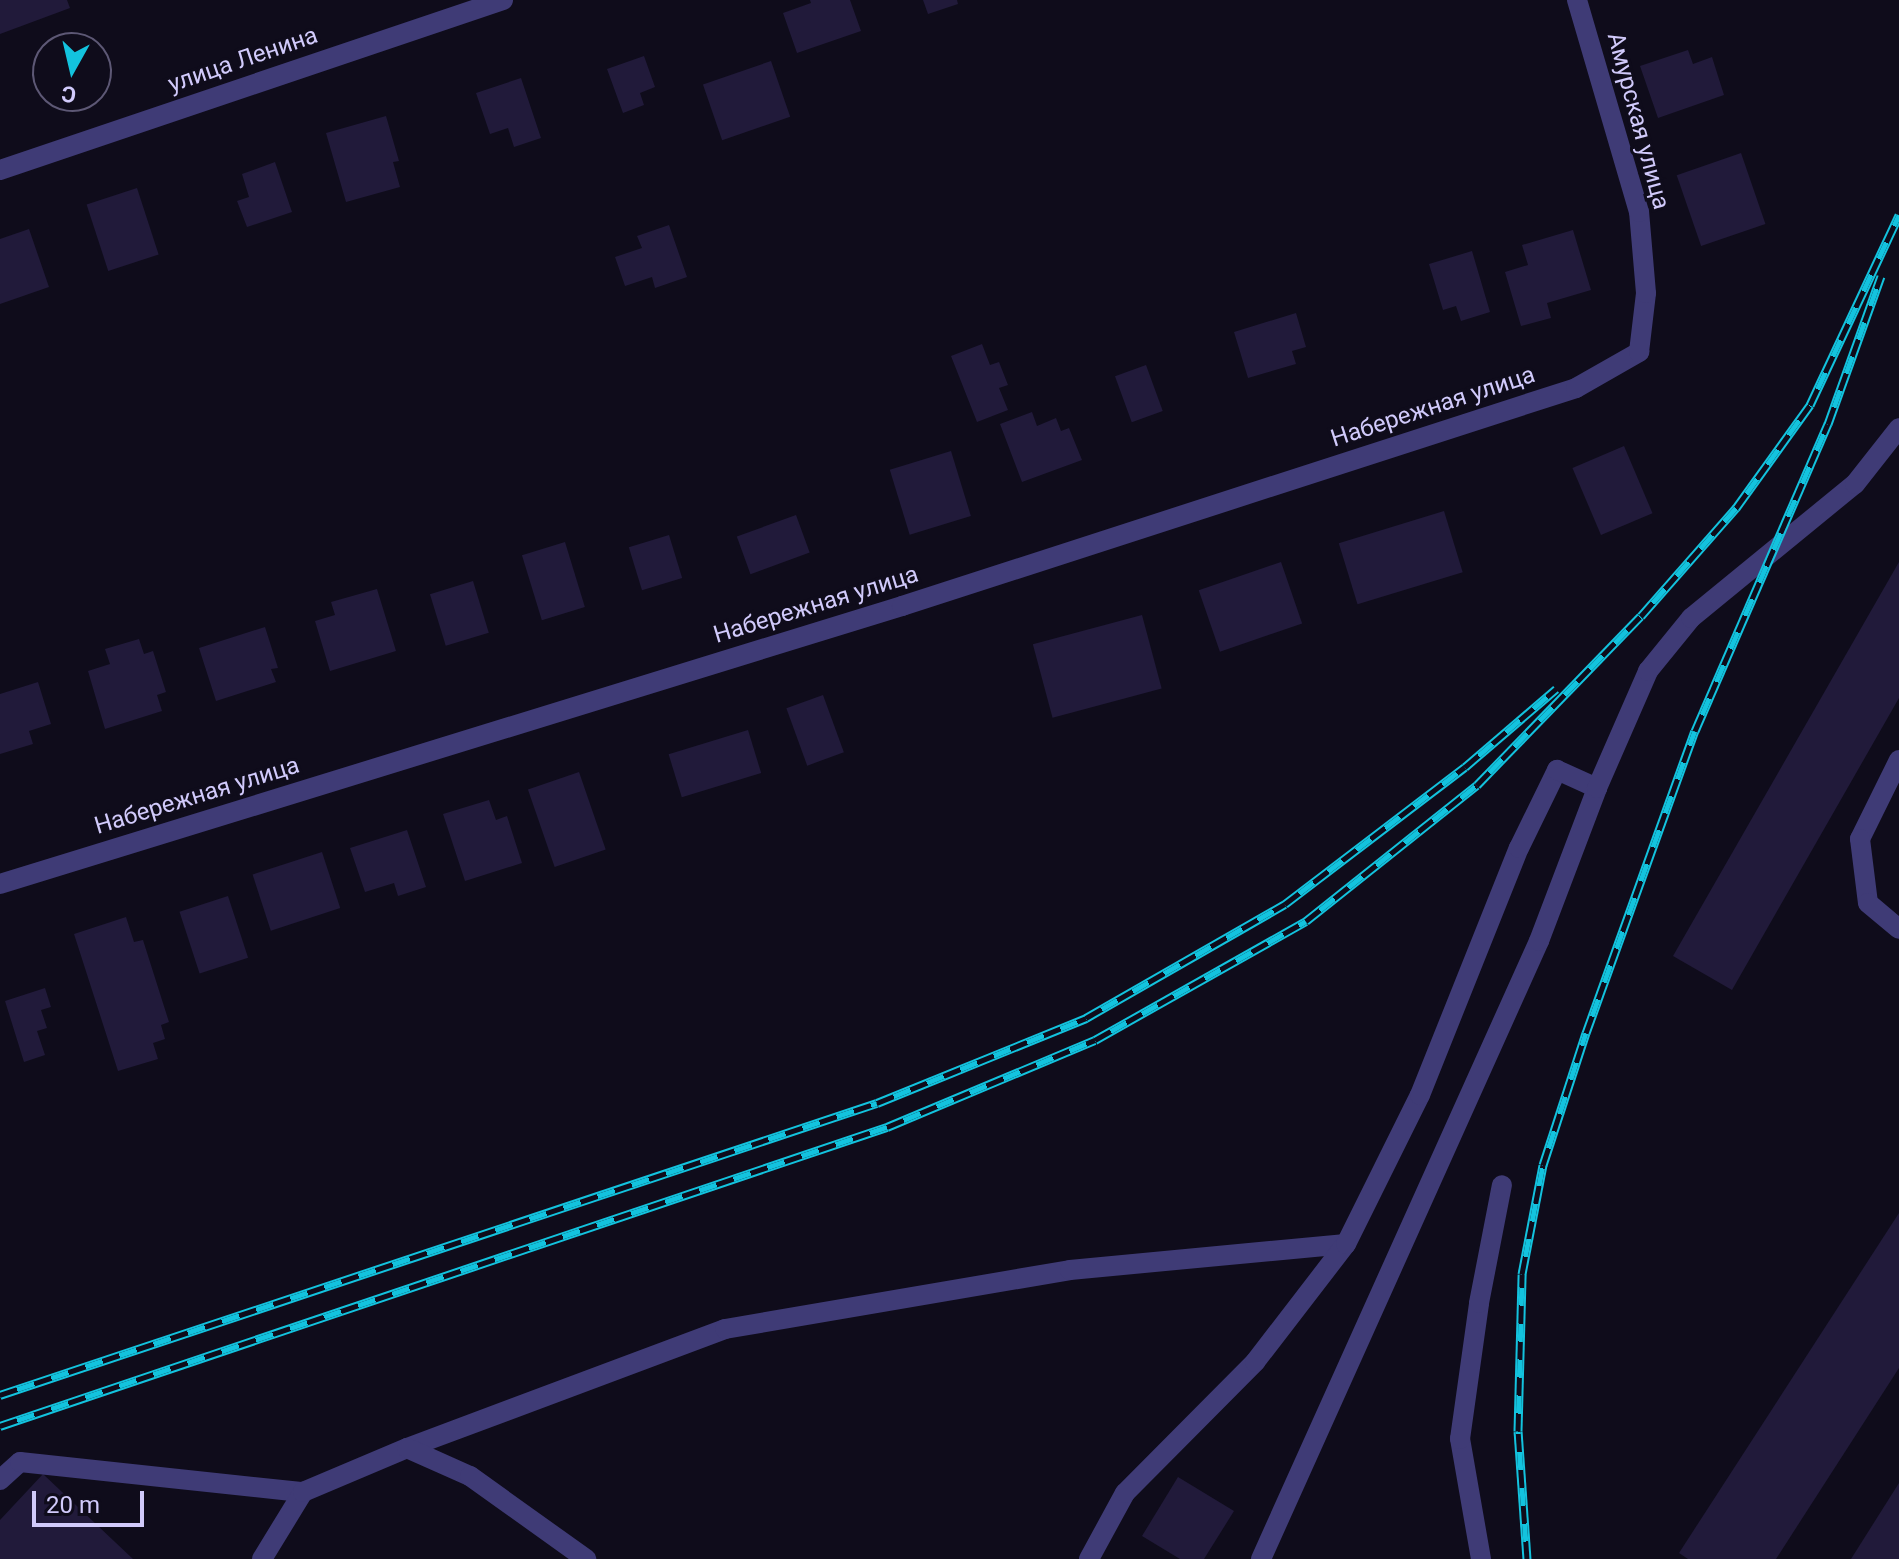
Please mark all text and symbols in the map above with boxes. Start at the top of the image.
street label: улица Ленина [164,21,322,99]
street label: Амурская улица [1601,29,1675,213]
north arrow [32,32,112,112]
text: С [60,81,78,108]
street label: Набережная улица [1327,360,1539,454]
street label: Набережная улица [710,560,922,650]
street label: Набережная улица [91,751,303,841]
scale bar [36,1475,148,1525]
text: 20 m [46,1491,100,1519]

